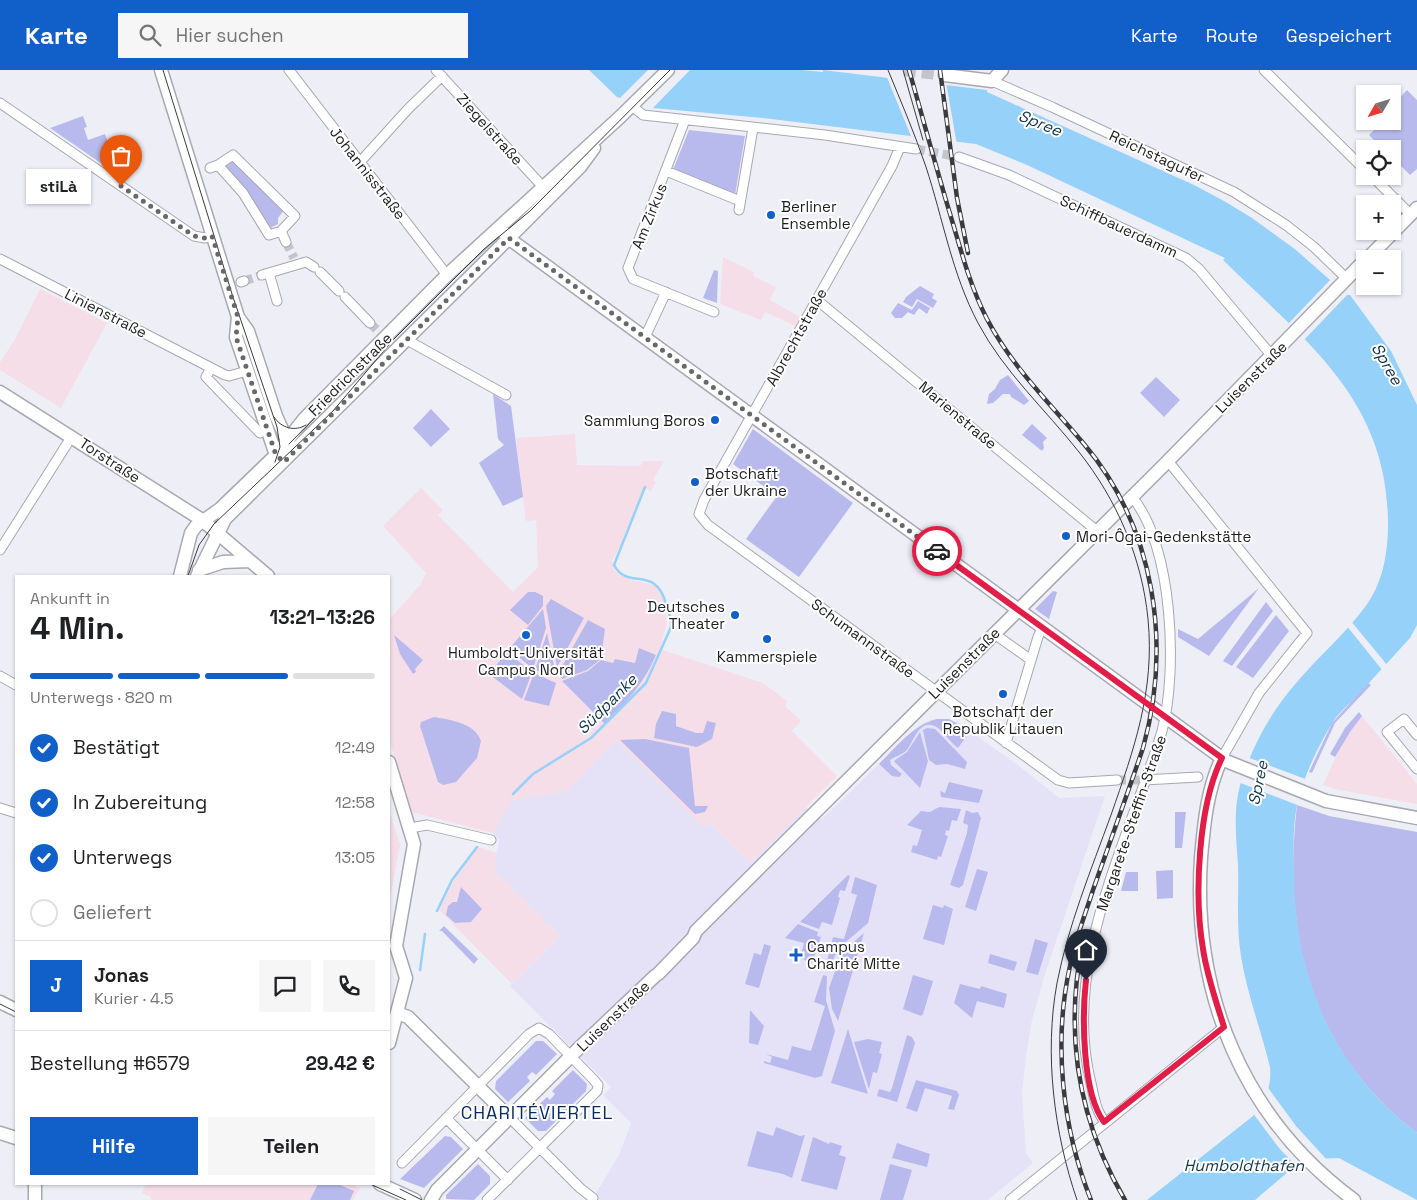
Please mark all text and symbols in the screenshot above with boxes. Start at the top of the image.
search box [118,13,468,58]
text: Karte [25,20,88,51]
icon: search [136,21,164,49]
text: Hier suchen [176,23,284,48]
text: Karte [1131,24,1178,47]
text: Route [1206,24,1258,47]
text: Gespeichert [1286,24,1392,47]
north arrow [1356,85,1401,130]
map controls [1356,85,1401,295]
street label: Ziegelstraße [453,89,527,169]
water label: Spree [1015,105,1065,141]
street label: Johannisstraße [326,123,410,223]
street label: Reichstagufer [1106,126,1208,186]
pin [100,135,142,186]
button: locate [1356,140,1401,185]
icon: bag [107,142,135,170]
callout: stiLà [26,168,91,204]
text: stiLà [40,176,77,197]
street label: Am Zirkus [627,180,671,252]
street label: Schiffbauerdamm [1057,190,1181,262]
button: + [1356,195,1401,240]
place label: Berliner Ensemble [781,197,851,233]
marker: Berliner Ensemble [765,209,777,221]
button: − [1356,250,1401,295]
street label: Linienstraße [62,284,150,342]
street label: Albrechtstraße [761,285,831,389]
street label: Friedrichstraße [304,328,396,420]
street label: Luisenstraße [1211,337,1291,417]
water label: Spree [1367,339,1408,389]
street label: Marienstraße [915,377,1001,453]
place label: Sammlung Boros [584,411,705,430]
marker: Sammlung Boros [709,414,721,426]
street label: Torstraße [76,433,144,487]
place label: Botschaft der Ukraine [705,464,787,500]
marker: Botschaft der Ukraine [689,476,701,488]
courier [912,526,962,576]
place label: Mori-Ôgai-Gedenkstätte [1076,527,1252,546]
marker: Mori-Ôgai-Gedenkstätte [1060,530,1072,542]
icon: car [923,537,951,565]
text: Ankunft in [30,588,110,609]
street label: Schumannstraße [808,594,919,682]
place label: Deutsches Theater [647,597,725,633]
text: 13:21–13:26 [269,605,375,630]
text: 4 Min. [30,608,124,648]
marker: Deutsches Theater [729,609,741,621]
street label: Luisenstraße [924,623,1004,703]
marker: Humboldt-Universität Campus Nord [520,629,532,641]
marker: Kammerspiele [761,633,773,645]
place label: Humboldt-Universität Campus Nord [448,643,604,679]
place label: Kammerspiele [717,647,817,666]
water label: Südpanke [572,669,642,739]
text: Unterwegs · 820 m [30,687,173,708]
marker: Botschaft der Republik Litauen [997,688,1009,700]
place label: Botschaft der Republik Litauen [943,702,1063,738]
street label: Margarete-Steffin-Straße [1092,732,1170,914]
icon: check [30,734,58,762]
text: Bestätigt [73,735,160,760]
text: 12:49 [335,737,375,758]
water label: Spree [1243,758,1273,807]
icon: check [30,789,58,817]
text: In Zubereitung [73,790,207,815]
text: 12:58 [335,792,375,813]
icon: check [30,844,58,872]
text: Unterwegs [73,845,172,870]
text: 13:05 [335,847,375,868]
text: Geliefert [73,900,152,925]
pin [1065,929,1107,980]
icon: home [1072,936,1100,964]
place label: Campus Charité Mitte [807,937,901,973]
marker: Campus Charité Mitte [789,948,803,962]
button: chat [259,960,311,1012]
button: phone [323,960,375,1012]
text: Jonas [94,963,149,988]
text: J [50,973,62,998]
street label: Luisenstraße [573,976,653,1055]
text: Kurier · 4.5 [94,988,174,1009]
text: Bestellung #6579 [30,1051,190,1076]
text: 29.42 € [305,1051,375,1076]
district label: CHARITÉVIERTEL [461,1101,613,1124]
button: Hilfe [30,1117,198,1175]
button: Teilen [208,1117,375,1175]
water label: Humboldthafen [1184,1155,1305,1176]

